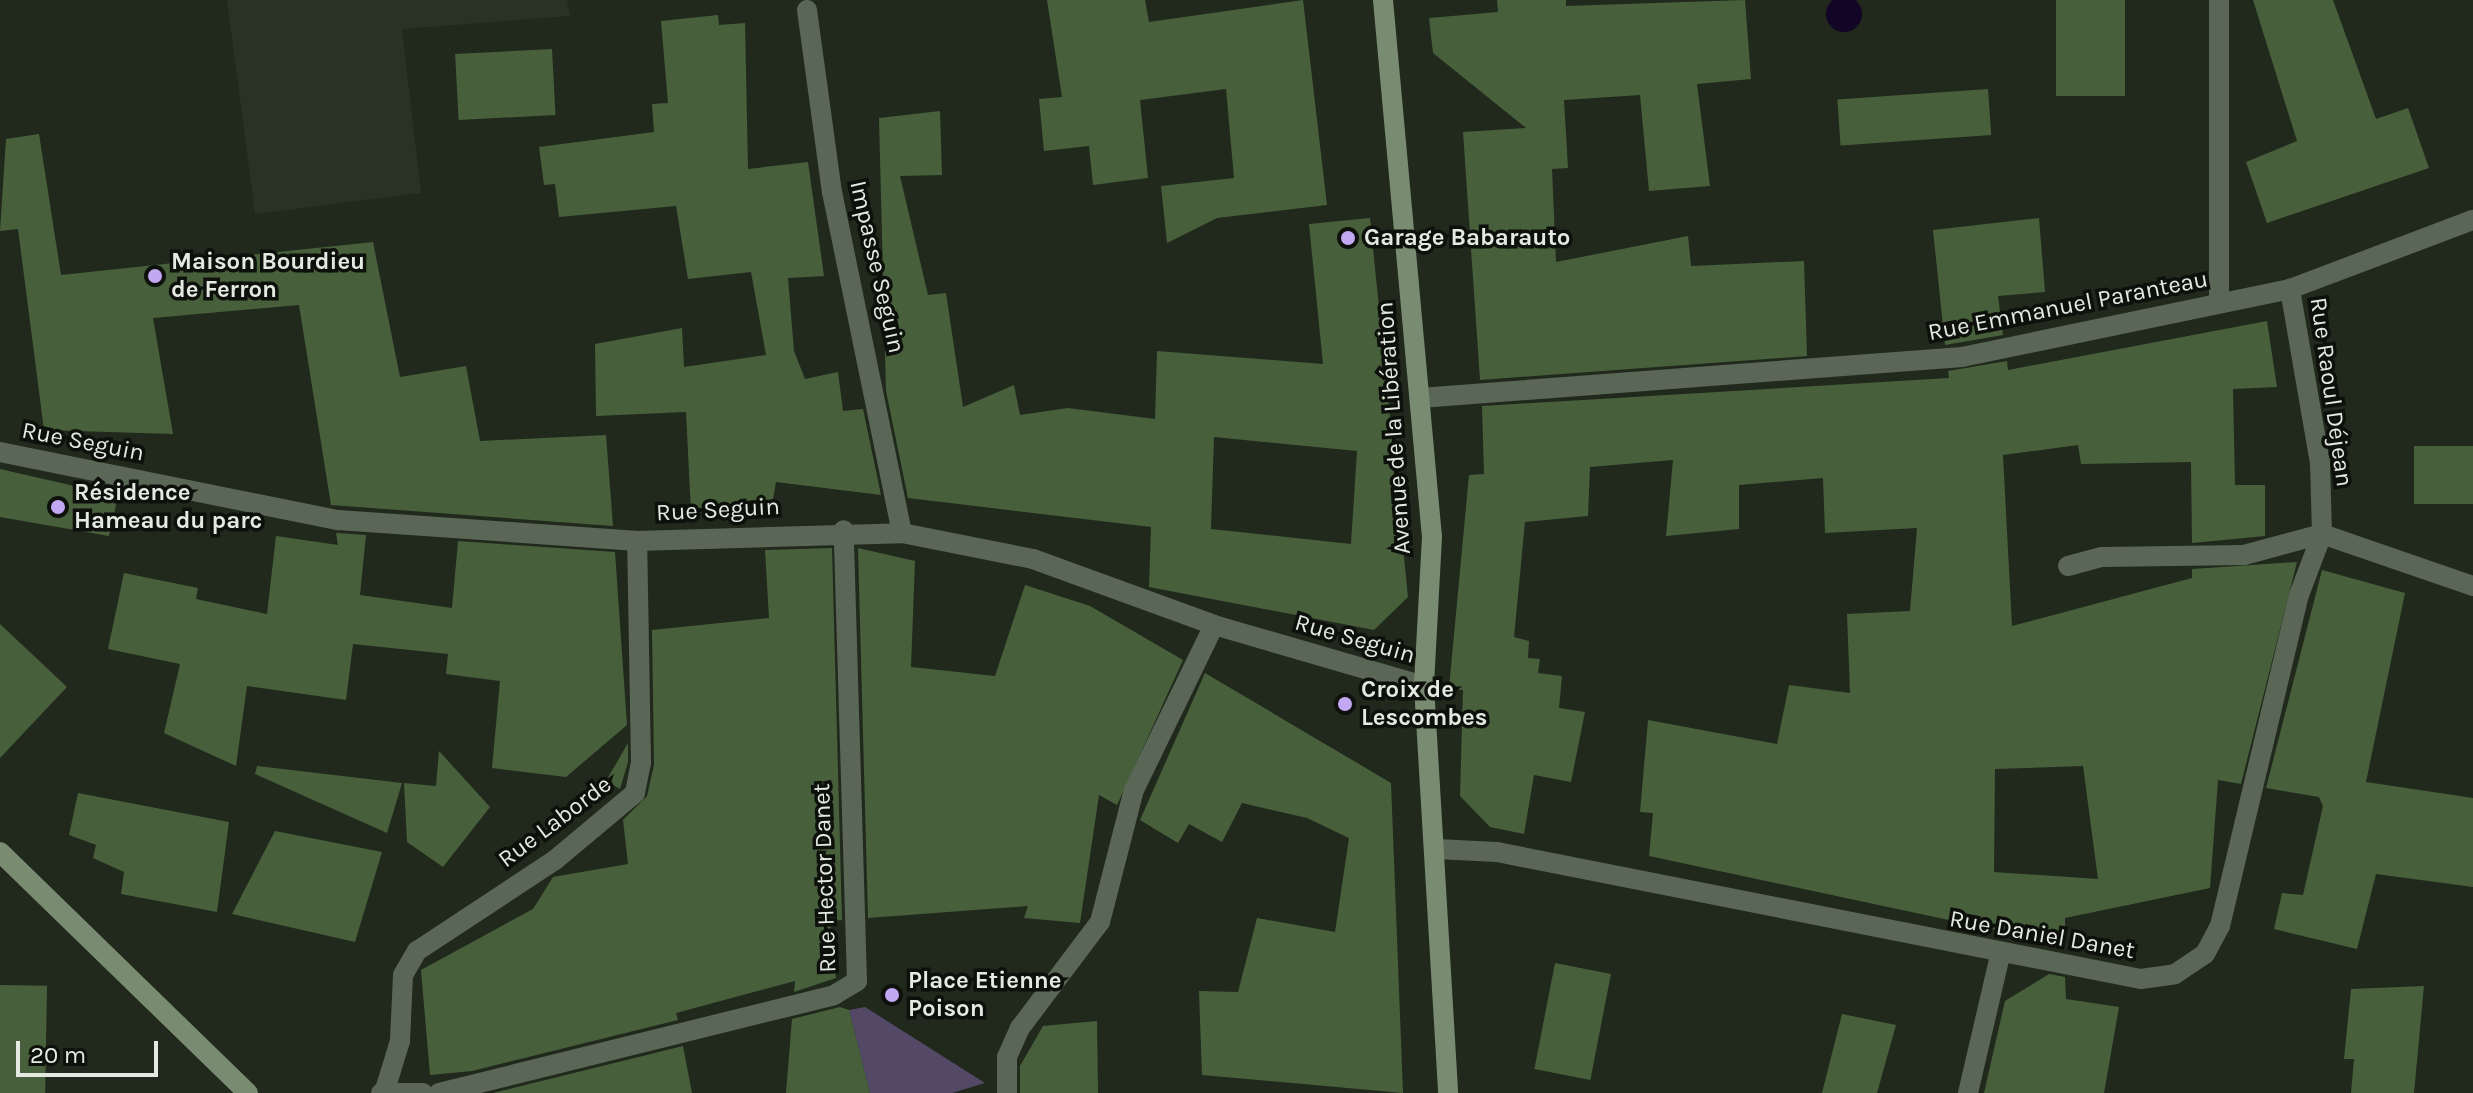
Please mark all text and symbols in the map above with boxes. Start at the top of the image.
street label: Impasse Seguin [843,178,911,356]
place label: Garage Babarauto [1364,224,1570,252]
marker: Garage Babarauto [1339,229,1357,247]
place label: Maison Bourdieu de Ferron [171,248,365,304]
street label: Rue Emmanuel Paranteau [1926,265,2210,347]
marker: Maison Bourdieu de Ferron [146,267,164,285]
street label: Rue Raoul Déjean [2303,295,2359,489]
street label: Avenue de la Libération [1371,301,1417,555]
street label: Rue Seguin [19,416,147,468]
place label: Résidence Hameau du parc [74,479,262,535]
street label: Rue Seguin [655,492,781,528]
marker: Résidence Hameau du parc [49,498,67,516]
street label: Rue Seguin [1292,608,1418,670]
place label: Croix de Lescombes [1361,676,1487,732]
marker: Croix de Lescombes [1336,695,1354,713]
street label: Rue Laborde [493,770,617,874]
street label: Rue Hector Danet [807,783,843,973]
street label: Rue Daniel Danet [1947,905,2137,965]
place label: Place Etienne Poison [908,967,1062,1023]
marker: Place Etienne Poison [883,986,901,1004]
scale bar [20,1025,162,1075]
text: 20 m [30,1041,86,1069]

